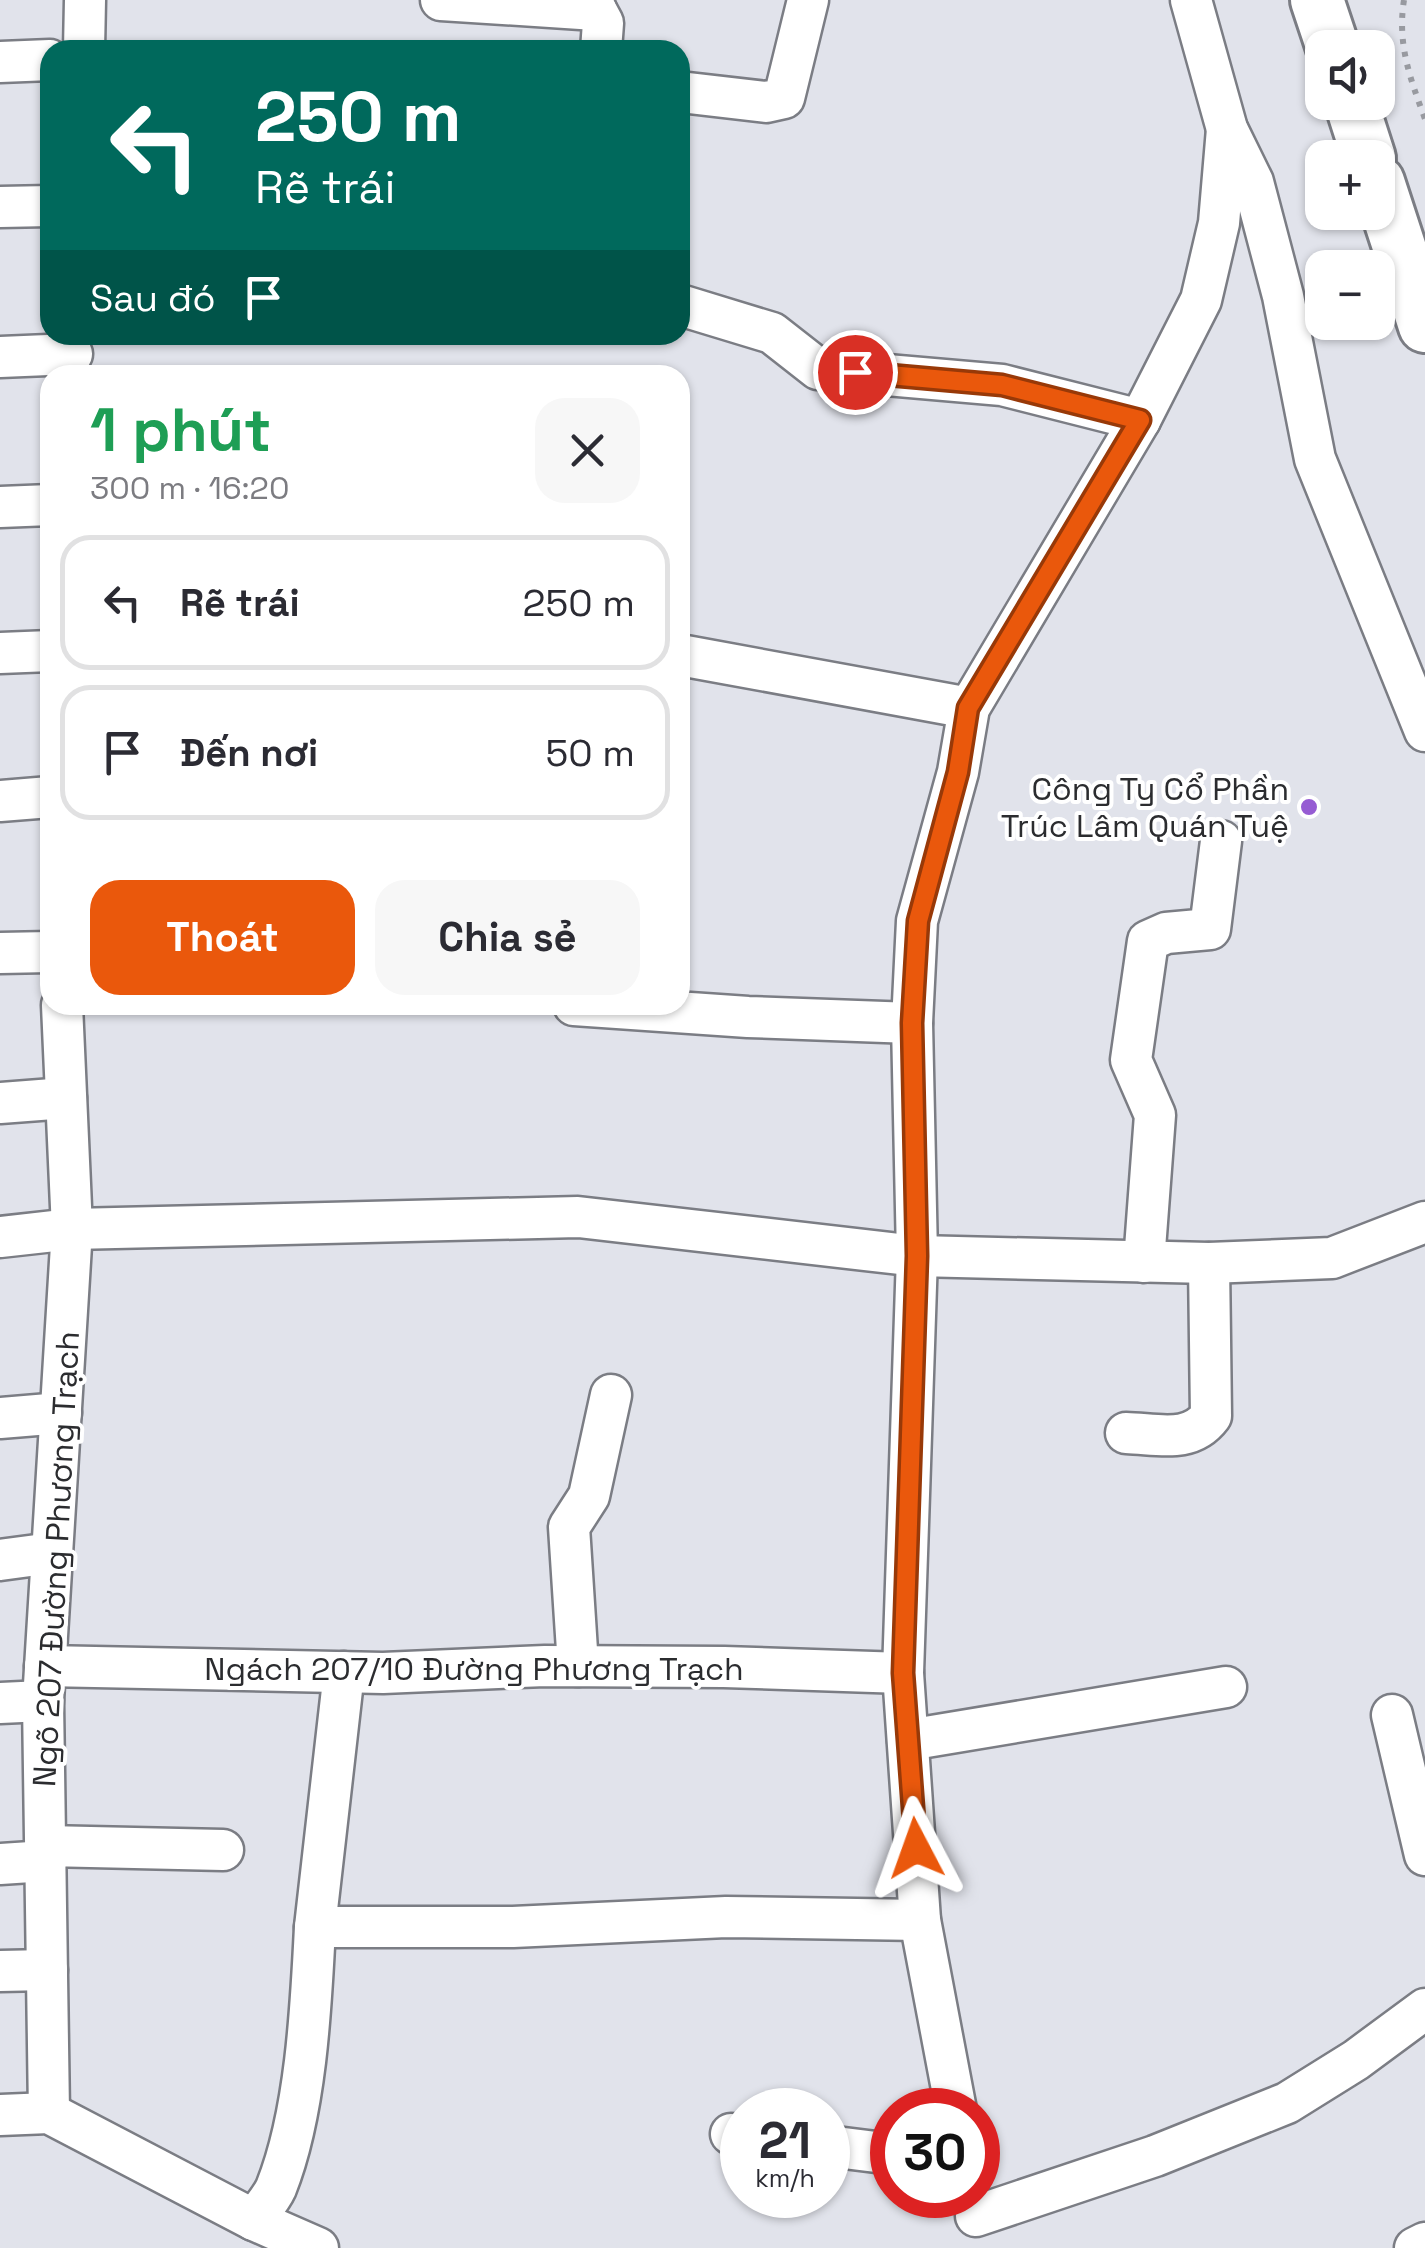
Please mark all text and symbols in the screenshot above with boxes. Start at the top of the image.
map controls [1305,30,1395,340]
button: sound [1305,30,1395,120]
text: 250 m [255,72,462,161]
icon: left [90,80,220,210]
button: + [1305,140,1395,230]
text: Rẽ trái [255,159,395,216]
button: − [1305,250,1395,340]
icon: arrive [236,270,291,325]
text: Sau đó [90,274,216,322]
pin [813,330,898,415]
icon: arrive [828,345,883,400]
text: 1 phút [90,392,271,469]
button: close [535,398,640,503]
text: 300 m · 16:20 [90,468,289,508]
icon: left [95,575,150,630]
text: Rẽ trái [180,579,300,627]
text: 250 m [523,579,635,627]
icon: arrive [95,725,150,780]
text: Đến nơi [180,729,318,777]
text: 50 m [545,729,635,777]
place label: Công Ty Cổ Phần Trúc Lâm Quán Tuệ [1001,769,1289,846]
marker: Công Ty Cổ Phần Trúc Lâm Quán Tuệ [1298,796,1320,818]
button: Thoát [90,880,355,995]
button: Chia sẻ [375,880,640,995]
street label: Ngõ 207 Đường Phương Trạch [24,1330,88,1788]
street label: Ngách 207/10 Đường Phương Trạch [204,1649,744,1689]
position arrow [864,1796,968,1900]
speed limit sign: 30 [870,2088,1000,2218]
text: 21 [759,2109,811,2173]
text: km/h [755,2162,815,2194]

